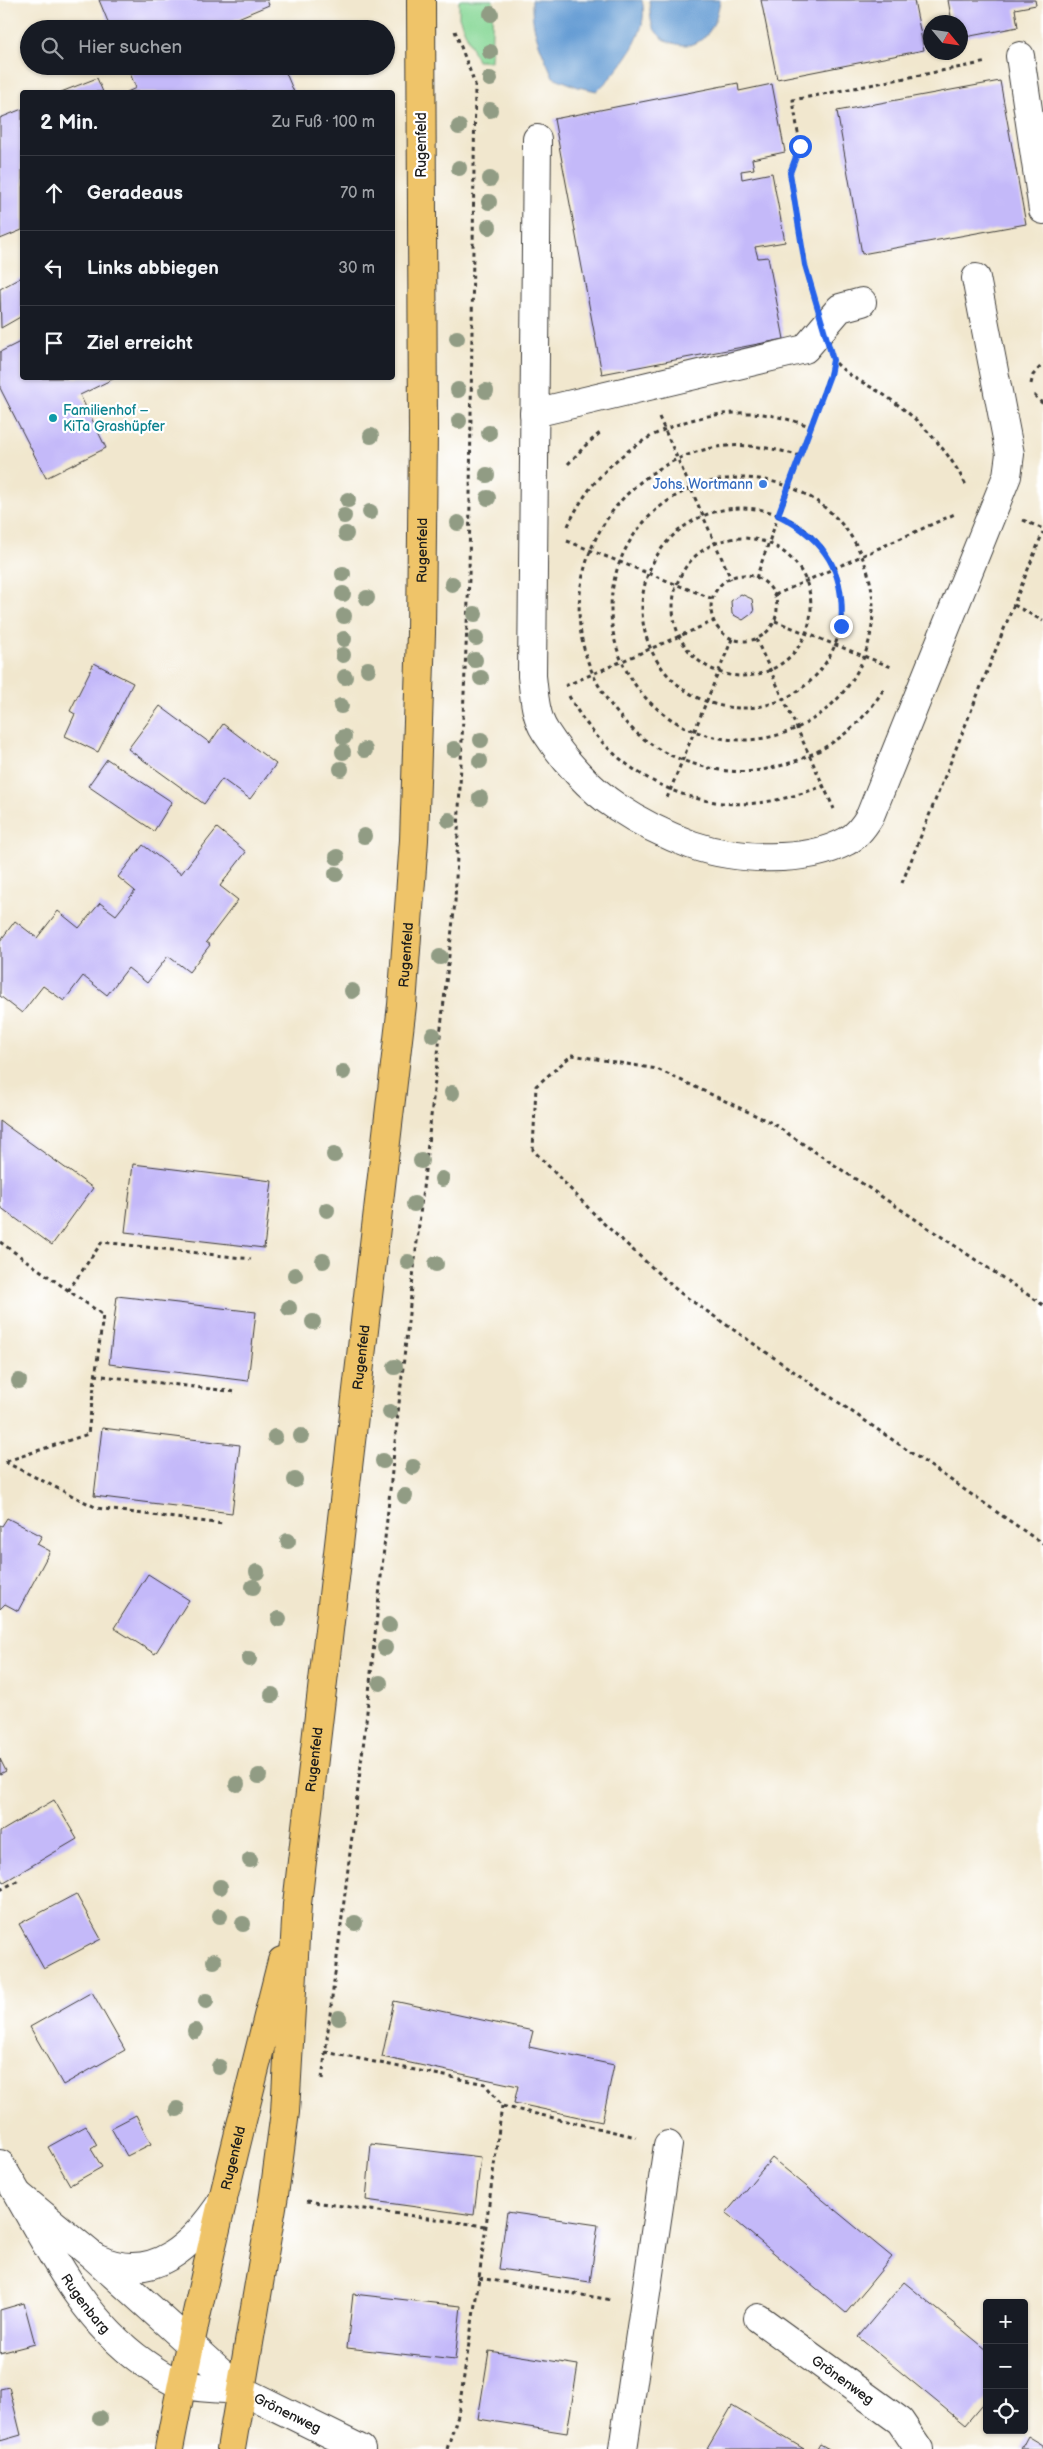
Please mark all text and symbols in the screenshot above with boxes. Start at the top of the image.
north arrow [923,15,968,60]
search box [20,20,395,75]
icon: search [38,34,66,62]
text: Hier suchen [78,36,182,59]
text: 2 Min. [40,110,98,135]
street label: Rugenfeld [413,112,430,178]
text: Zu Fuß · 100 m [272,113,375,132]
route start [789,135,812,158]
icon: ahead [40,179,68,207]
text: Geradeaus [87,182,183,205]
text: 70 m [340,184,375,203]
icon: left [40,254,68,282]
text: Links abbiegen [87,257,219,280]
text: 30 m [338,259,375,278]
icon: arrive [40,329,68,357]
text: Ziel erreicht [87,332,193,355]
place label: Familienhof – KiTa Grashüpfer [63,402,166,435]
marker: Familienhof – KiTa Grashüpfer [47,412,59,424]
place label: Johs. Wortmann [653,476,753,493]
marker: Johs. Wortmann [757,478,769,490]
street label: Rugenfeld [413,518,431,583]
route end [830,615,853,638]
street label: Rugenfeld [395,922,416,988]
street label: Rugenfeld [349,1324,373,1391]
street label: Rugenfeld [302,1726,326,1793]
street label: Rugenfeld [217,2124,249,2192]
street label: Rugenbarg [57,2270,114,2337]
map controls [983,2299,1028,2434]
button: + [983,2299,1028,2344]
button: − [983,2344,1028,2389]
street label: Grönenweg [809,2351,877,2408]
street label: Grönenweg [251,2389,324,2437]
button: locate [983,2389,1028,2434]

